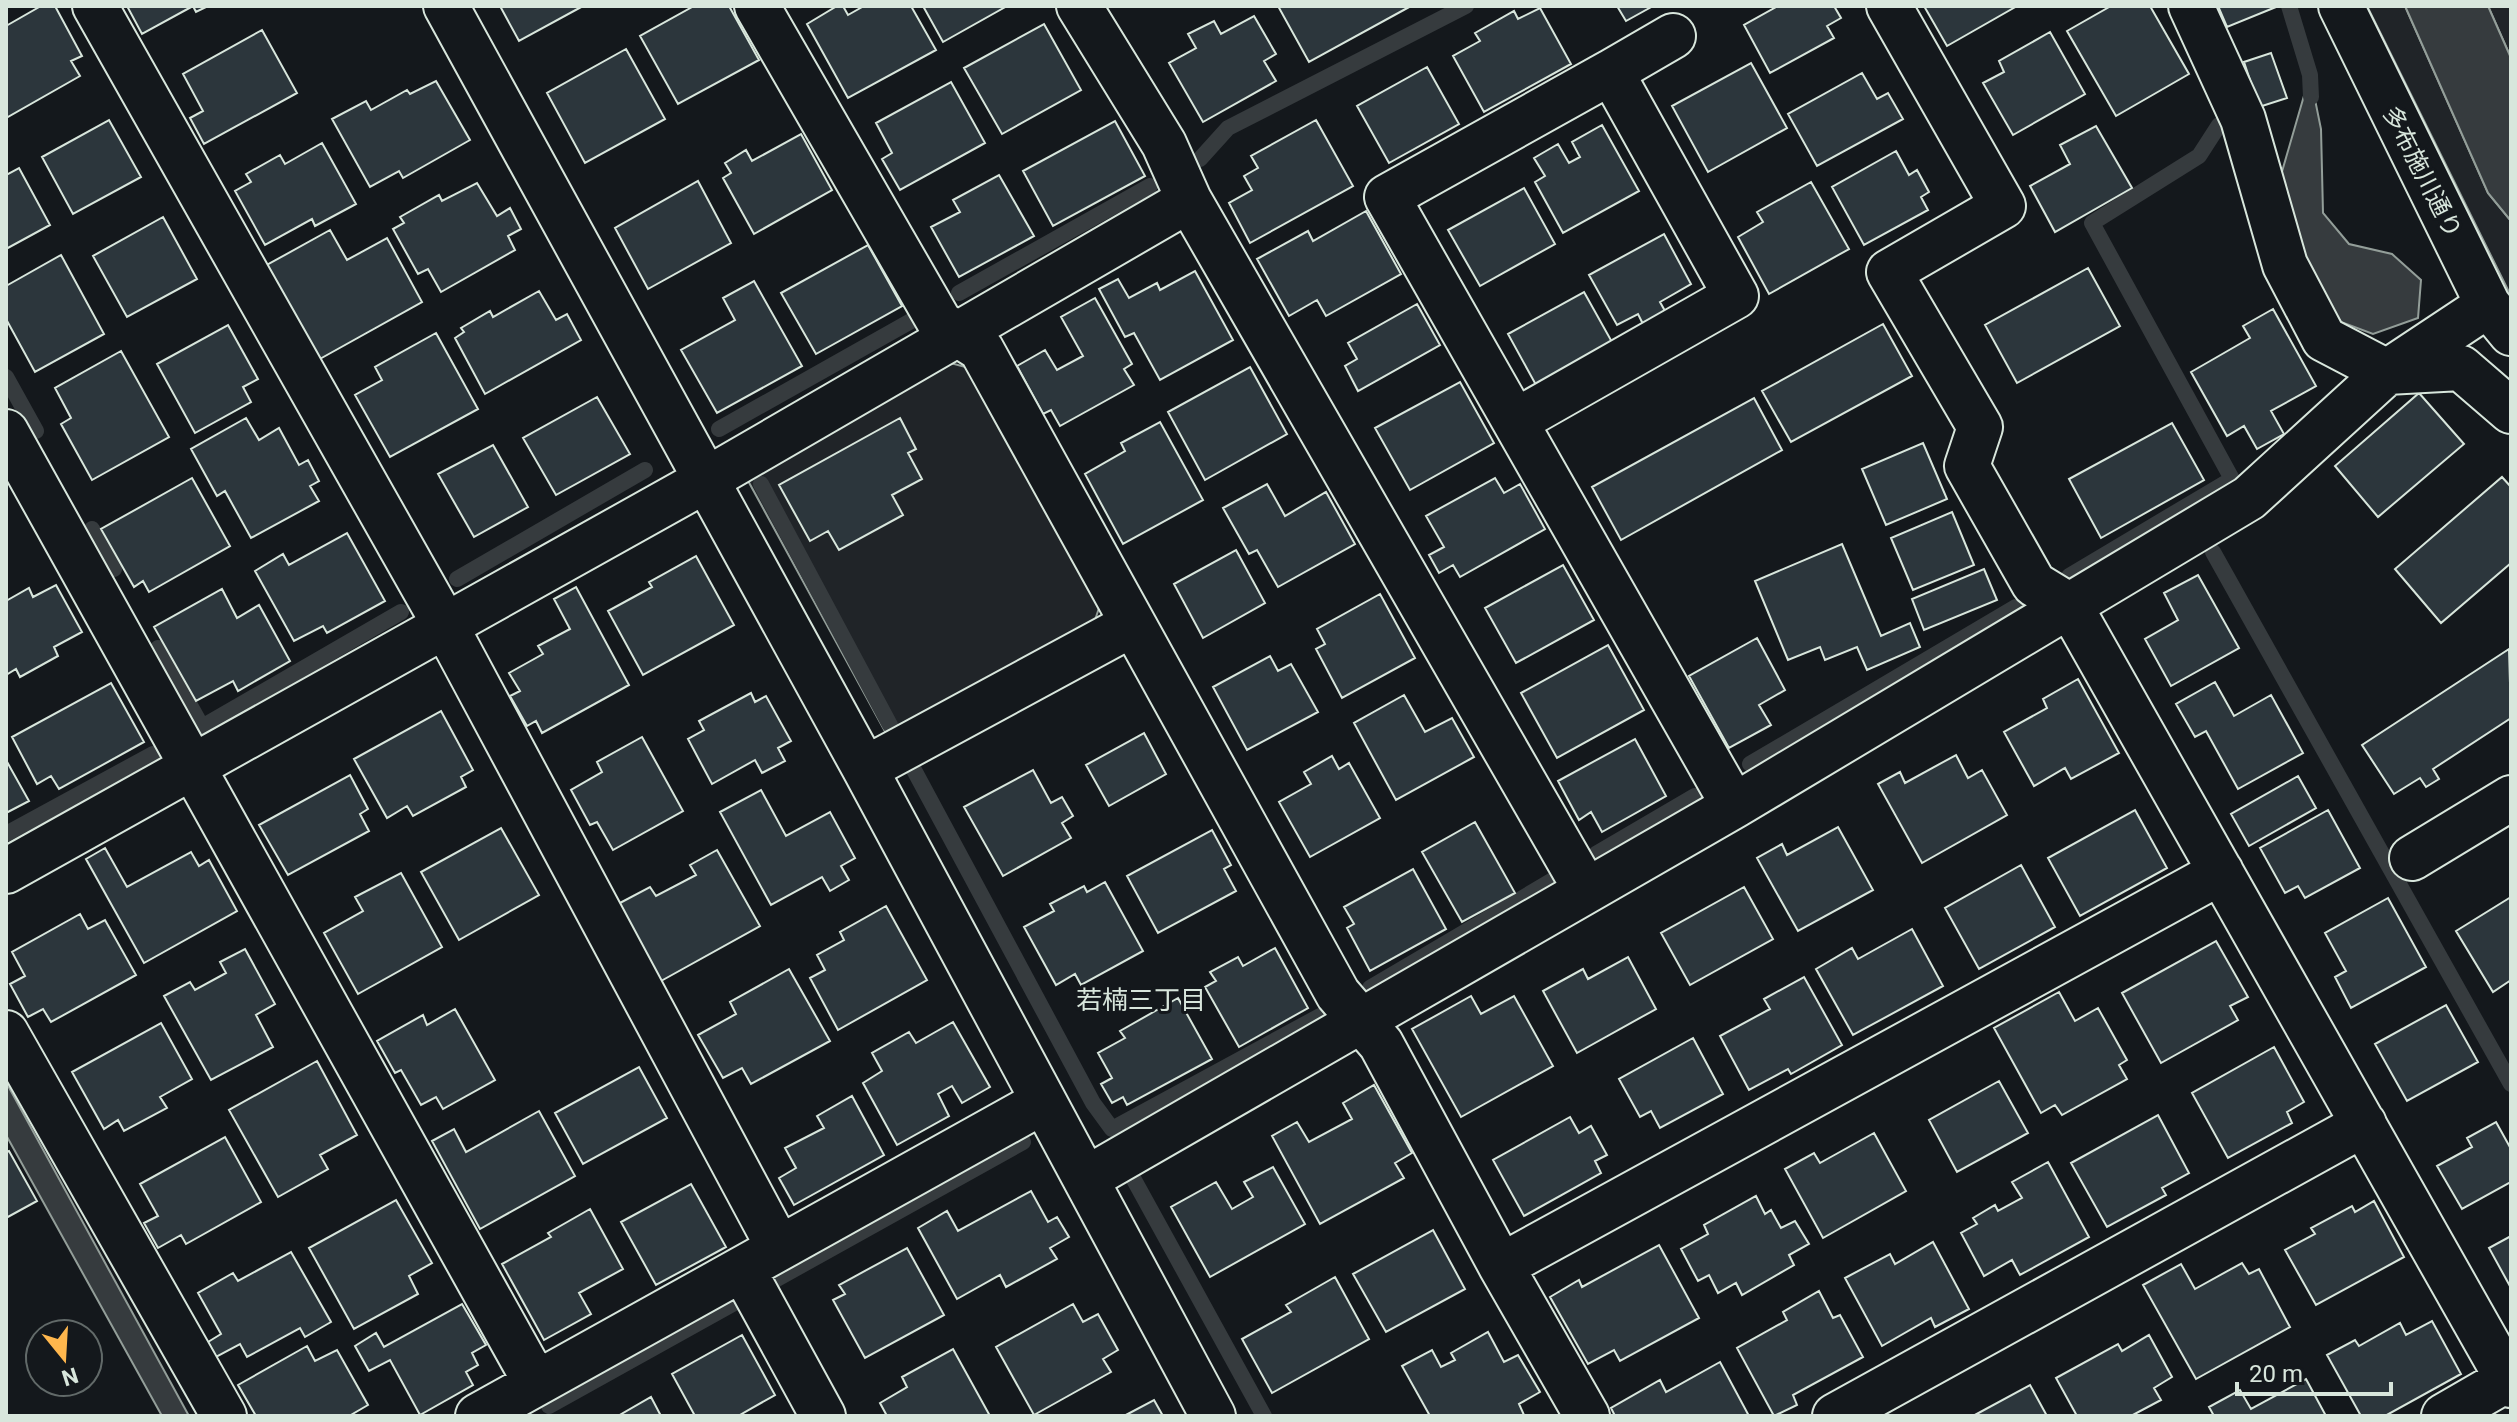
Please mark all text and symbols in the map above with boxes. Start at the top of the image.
street label: 多布施川通り [2377,101,2467,243]
district label: 若楠三丁目 [1076,985,1206,1015]
north arrow [24,1318,104,1398]
scale bar [2237,1346,2391,1396]
text: 20 m [2249,1360,2303,1388]
text: N [59,1362,81,1391]

